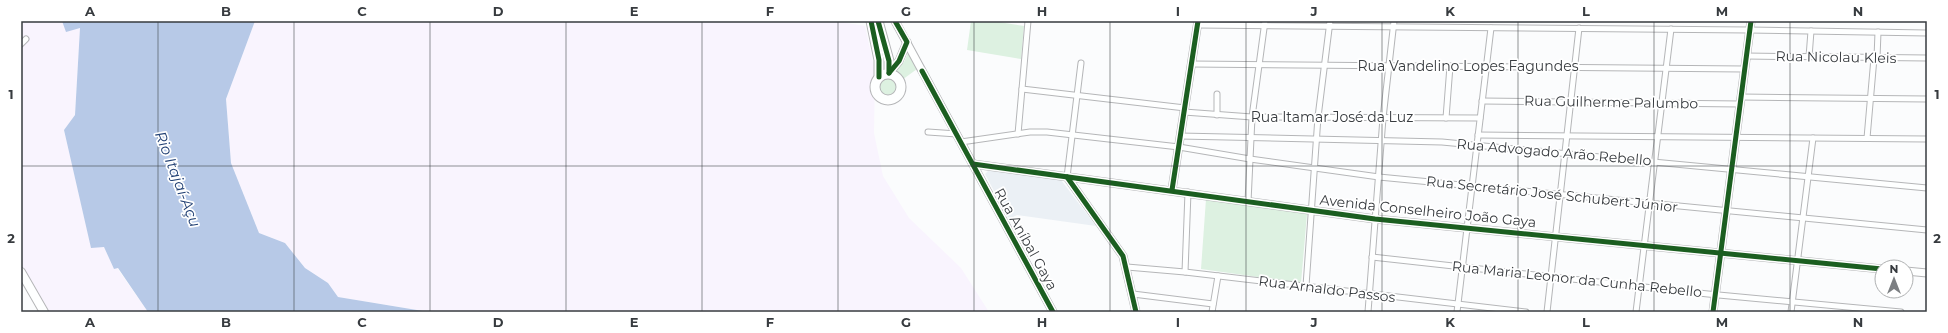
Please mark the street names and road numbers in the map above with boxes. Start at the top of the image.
street label: Rua Nicolau Kleis [1775,47,1897,67]
street label: Rua Vandelino Lopes Fagundes [1357,57,1579,75]
street label: Rua Guilherme Palumbo [1524,91,1698,113]
street label: Rua Itamar José da Luz [1251,108,1413,126]
street label: Rua Advogado Arão Rebello [1456,135,1652,170]
street label: Rua Secretário José Schubert Júnior [1425,172,1679,216]
street label: Rua Aníbal Gaya [990,185,1062,293]
street label: Avenida Conselheiro João Gaya [1319,191,1537,231]
street label: Rua Maria Leonor da Cunha Rebello [1451,257,1703,301]
street label: Rua Arnaldo Passos [1258,272,1397,306]

